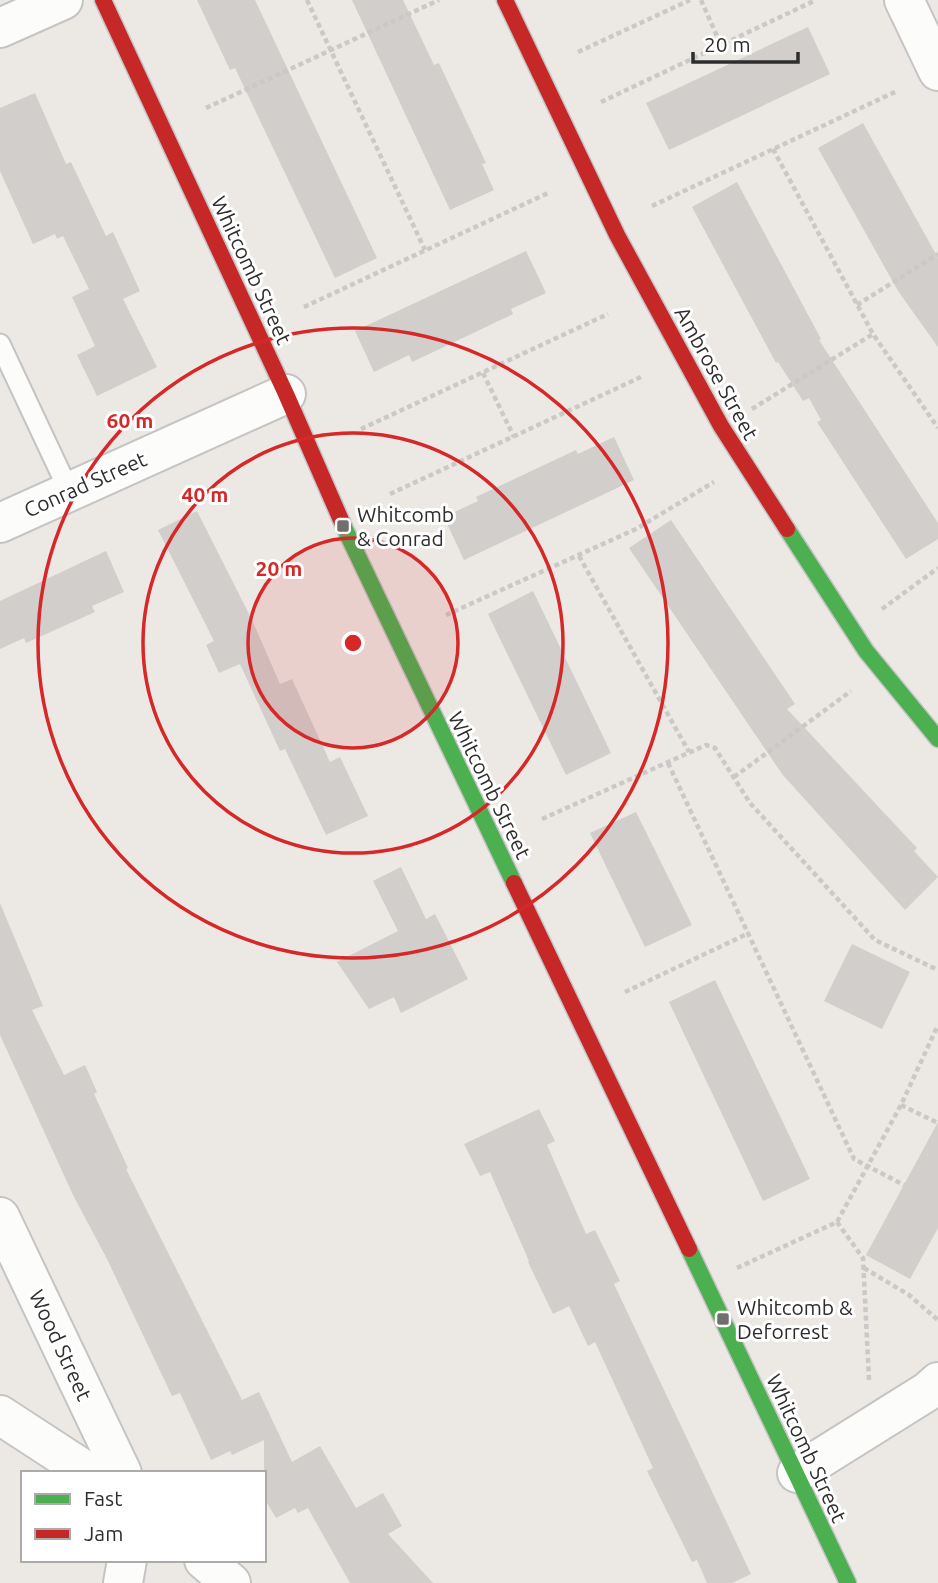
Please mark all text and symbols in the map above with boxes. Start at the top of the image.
scale bar [693,21,798,65]
text: 20 m [704,32,751,56]
street label: Whitcomb Street [207,192,297,348]
street label: Ambrose Street [671,302,763,444]
text: 60 m [107,408,153,432]
street label: Conrad Street [20,446,150,522]
text: 40 m [182,482,228,506]
place label: Whitcomb & Conrad [357,502,454,550]
marker: Whitcomb & Conrad [335,518,351,534]
text: 20 m [256,556,302,580]
centre of rings [341,631,365,655]
street label: Whitcomb Street [444,708,536,862]
street label: Wood Street [25,1286,97,1404]
place label: Whitcomb & Deforrest [737,1295,853,1343]
marker: Whitcomb & Deforrest [715,1311,731,1327]
street label: Whitcomb Street [762,1370,852,1526]
legend [21,1471,266,1562]
text: Fast [84,1486,122,1510]
text: Jam [84,1521,123,1545]

